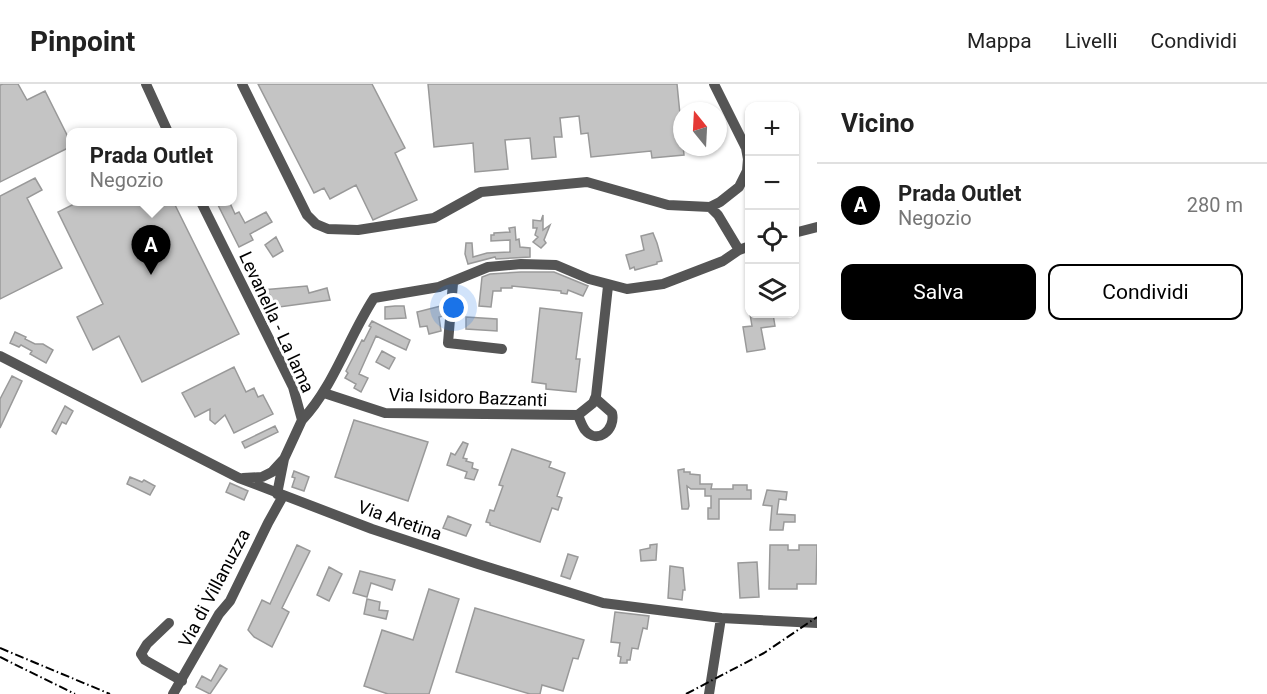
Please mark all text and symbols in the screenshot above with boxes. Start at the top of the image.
text: Pinpoint [30,25,135,58]
text: Mappa [967,29,1032,53]
text: Livelli [1065,29,1118,53]
text: Condividi [1151,29,1237,53]
north arrow [673,102,727,156]
map controls [745,102,799,318]
button: + [745,102,799,156]
text: Vicino [841,108,915,138]
popup [66,128,237,206]
text: Prada Outlet [90,143,213,168]
button: − [745,156,799,210]
text: Negozio [90,168,163,192]
text: Prada Outlet [898,181,1021,206]
text: A [854,193,867,217]
text: 280 m [1187,193,1243,217]
text: Negozio [898,206,972,230]
button: locate [745,210,799,264]
pin: A [132,226,170,275]
street label: Levanella - La lama [235,248,319,396]
button: layers [745,264,799,318]
button: Salva [841,264,1036,320]
button: Condividi [1048,264,1243,320]
your location [439,293,468,322]
street label: Via Isidoro Bazzanti [388,384,548,410]
street label: Via Aretina [355,496,445,544]
street label: Via di Villanuzza [174,525,254,651]

